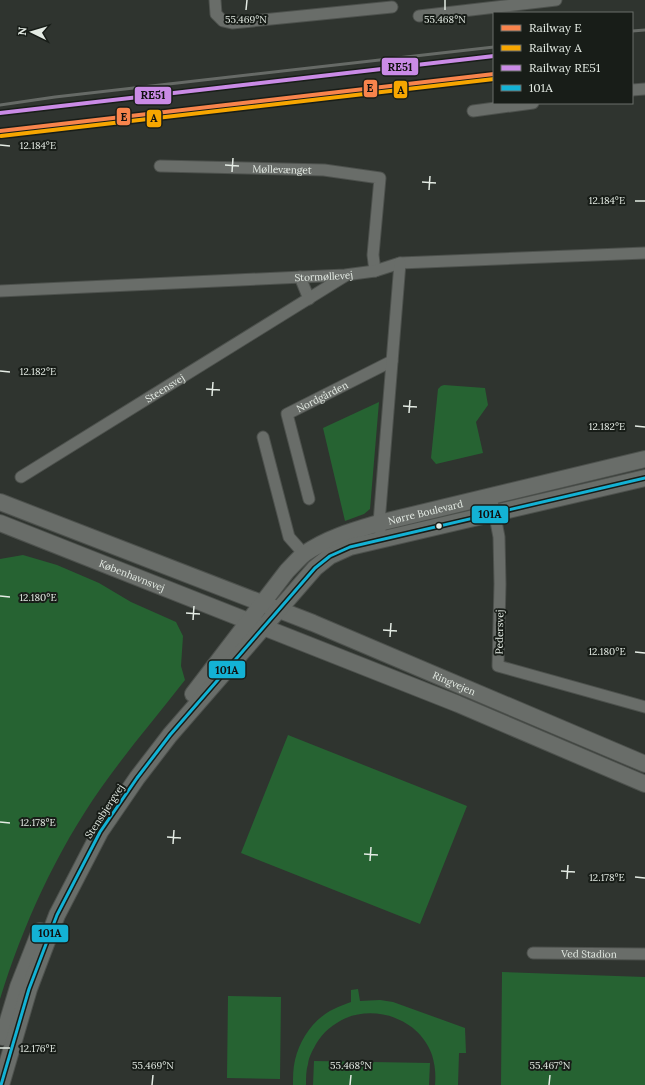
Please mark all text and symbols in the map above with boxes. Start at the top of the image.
north arrow [12,12,52,52]
legend [493,12,633,104]
text: 55.469°N [225,13,267,26]
text: 55.468°N [424,13,466,26]
text: Railway E [529,20,582,35]
text: N [15,26,29,36]
text: Railway A [529,40,582,55]
line badge: RE51 [381,57,419,76]
text: RE51 [388,60,413,74]
text: Railway RE51 [529,60,600,75]
line badge: E [363,79,378,98]
line badge: A [393,80,408,99]
text: 101A [529,80,553,95]
text: E [367,81,374,95]
text: A [397,83,405,97]
line badge: RE51 [134,86,172,105]
text: RE51 [141,88,166,102]
line badge: E [116,107,131,126]
line badge: A [146,109,162,128]
text: E [121,110,128,124]
text: A [150,111,158,125]
text: 12.184°E [20,139,56,152]
street label: Møllevænget [252,162,312,177]
text: 12.184°E [589,194,625,207]
street label: Stormøllevej [294,268,354,284]
text: 12.182°E [20,365,56,378]
street label: Steensvej [143,371,187,405]
street label: Nordgården [294,378,350,415]
text: 12.182°E [589,420,625,433]
street label: Nørre Boulevard [387,497,464,528]
line badge: 101A [471,505,509,524]
text: 101A [478,507,502,521]
unlabelled marker [434,521,444,531]
street label: Københavnsvej [97,557,167,595]
text: 12.180°E [19,591,57,604]
street label: Pedersvej [493,610,506,654]
text: 12.180°E [588,645,626,658]
line badge: 101A [208,660,246,679]
text: 101A [215,663,239,677]
street label: Ringvejen [431,669,477,698]
street label: Stensbjergvej [82,782,127,841]
text: 12.178°E [20,816,56,829]
text: 12.178°E [589,871,625,884]
line badge: 101A [31,924,69,943]
text: 101A [38,926,62,940]
street label: Ved Stadion [560,947,617,961]
text: 12.176°E [20,1042,56,1055]
text: 55.469°N [132,1059,174,1072]
text: 55.468°N [330,1059,372,1072]
text: 55.467°N [530,1059,571,1072]

